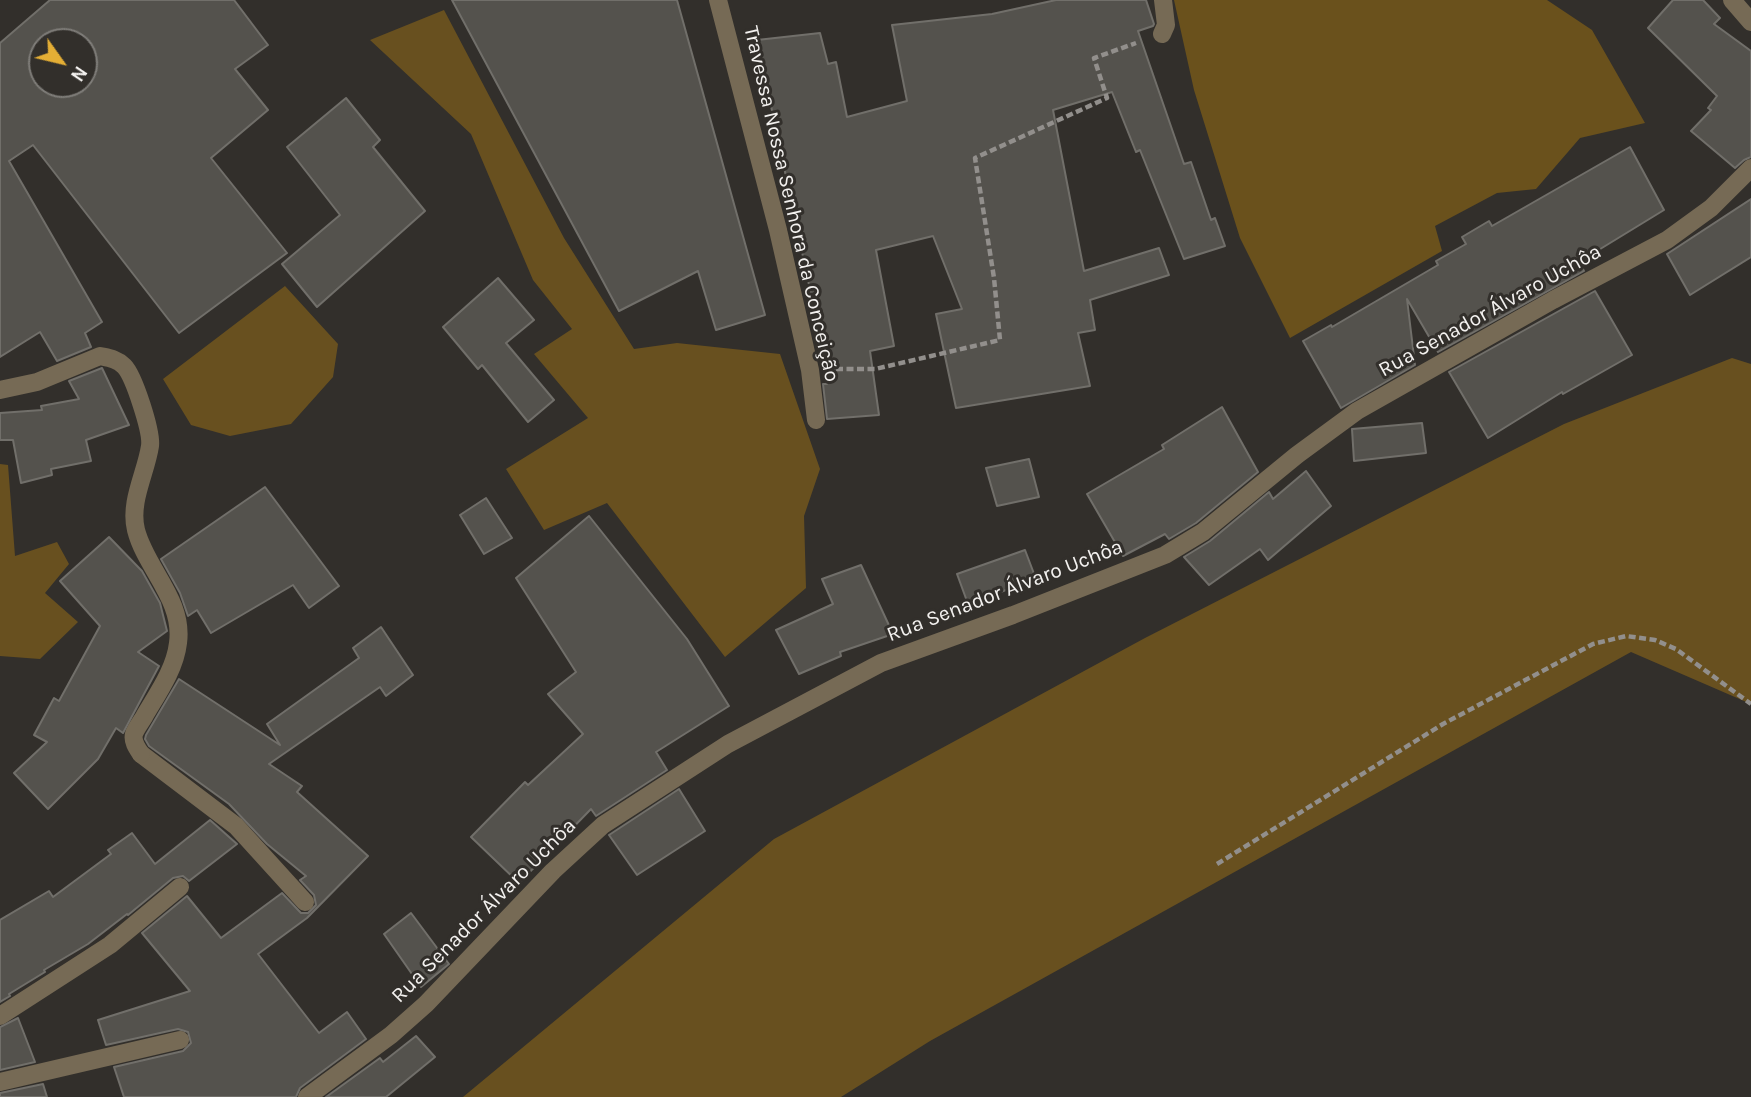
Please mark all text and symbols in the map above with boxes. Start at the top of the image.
street label: Travessa Nossa Senhora da Conceição [738,23,844,385]
north arrow [28,28,98,98]
text: N [66,62,92,85]
street label: Rua Senador Álvaro Uchôa [1374,239,1606,383]
street label: Rua Senador Álvaro Uchôa [883,534,1127,648]
street label: Rua Senador Álvaro Uchôa [386,813,582,1009]

